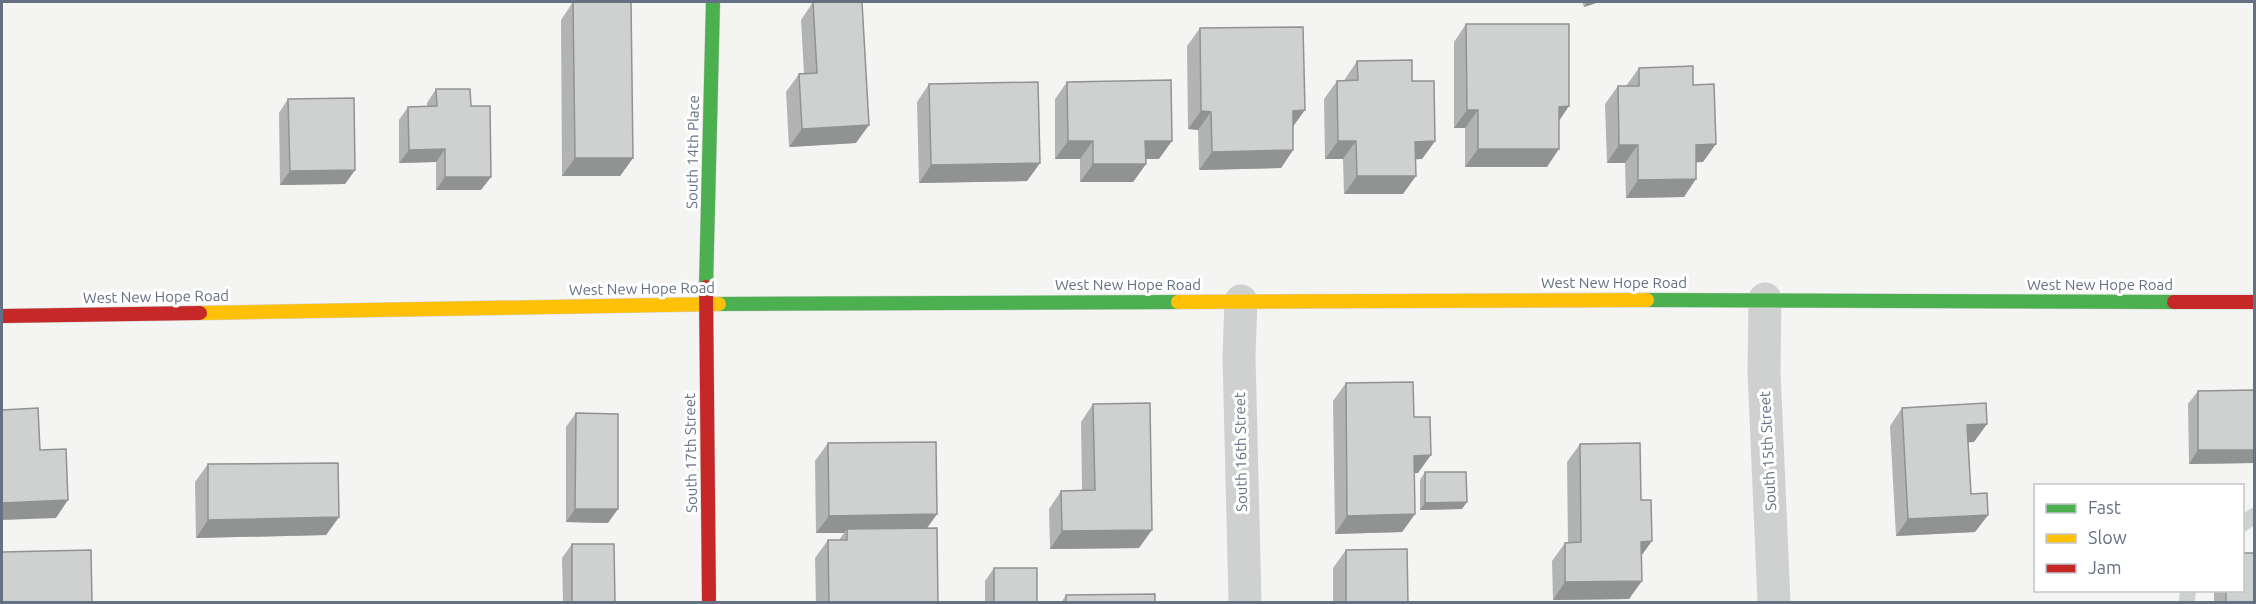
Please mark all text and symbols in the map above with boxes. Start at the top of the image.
street label: South 14th Place [683,95,702,209]
street label: West New Hope Road [1541,274,1687,291]
street label: West New Hope Road [1055,276,1201,293]
street label: West New Hope Road [2027,276,2173,293]
street label: West New Hope Road [569,279,715,298]
street label: West New Hope Road [83,287,229,306]
street label: South 15th Street [1756,391,1779,511]
street label: South 16th Street [1231,392,1250,512]
street label: South 17th Street [681,393,700,513]
legend [2034,484,2244,592]
text: Fast [2088,497,2121,517]
text: Slow [2088,527,2127,547]
text: Jam [2088,557,2122,577]

